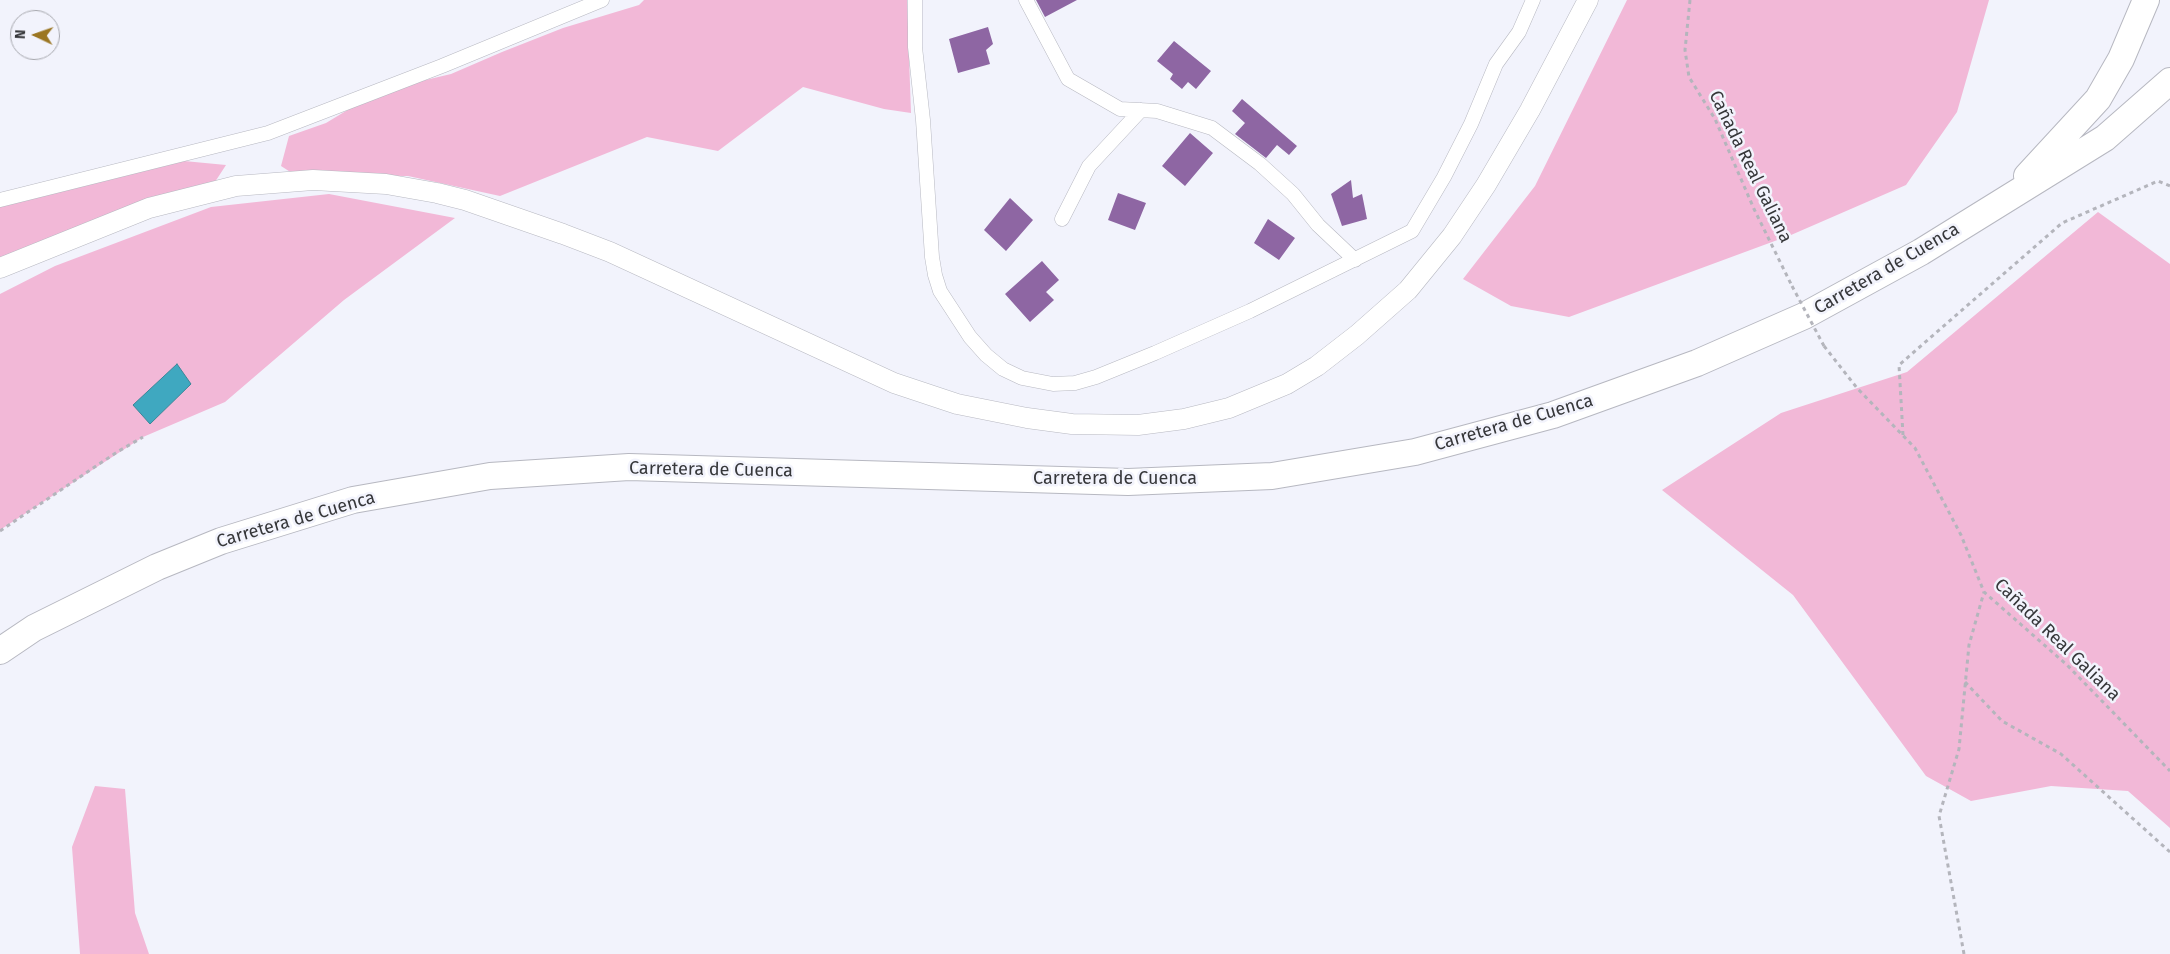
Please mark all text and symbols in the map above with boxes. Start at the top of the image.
north arrow [10,10,60,60]
text: N [12,29,29,39]
street label: Cañada Real Galiana [1704,87,1796,247]
street label: Carretera de Cuenca [1811,219,1963,319]
street label: Carretera de Cuenca [1432,390,1596,456]
street label: Carretera de Cuenca [629,458,793,482]
street label: Carretera de Cuenca [1033,468,1197,490]
street label: Carretera de Cuenca [214,487,378,553]
street label: Cañada Real Galiana [1990,574,2124,706]

